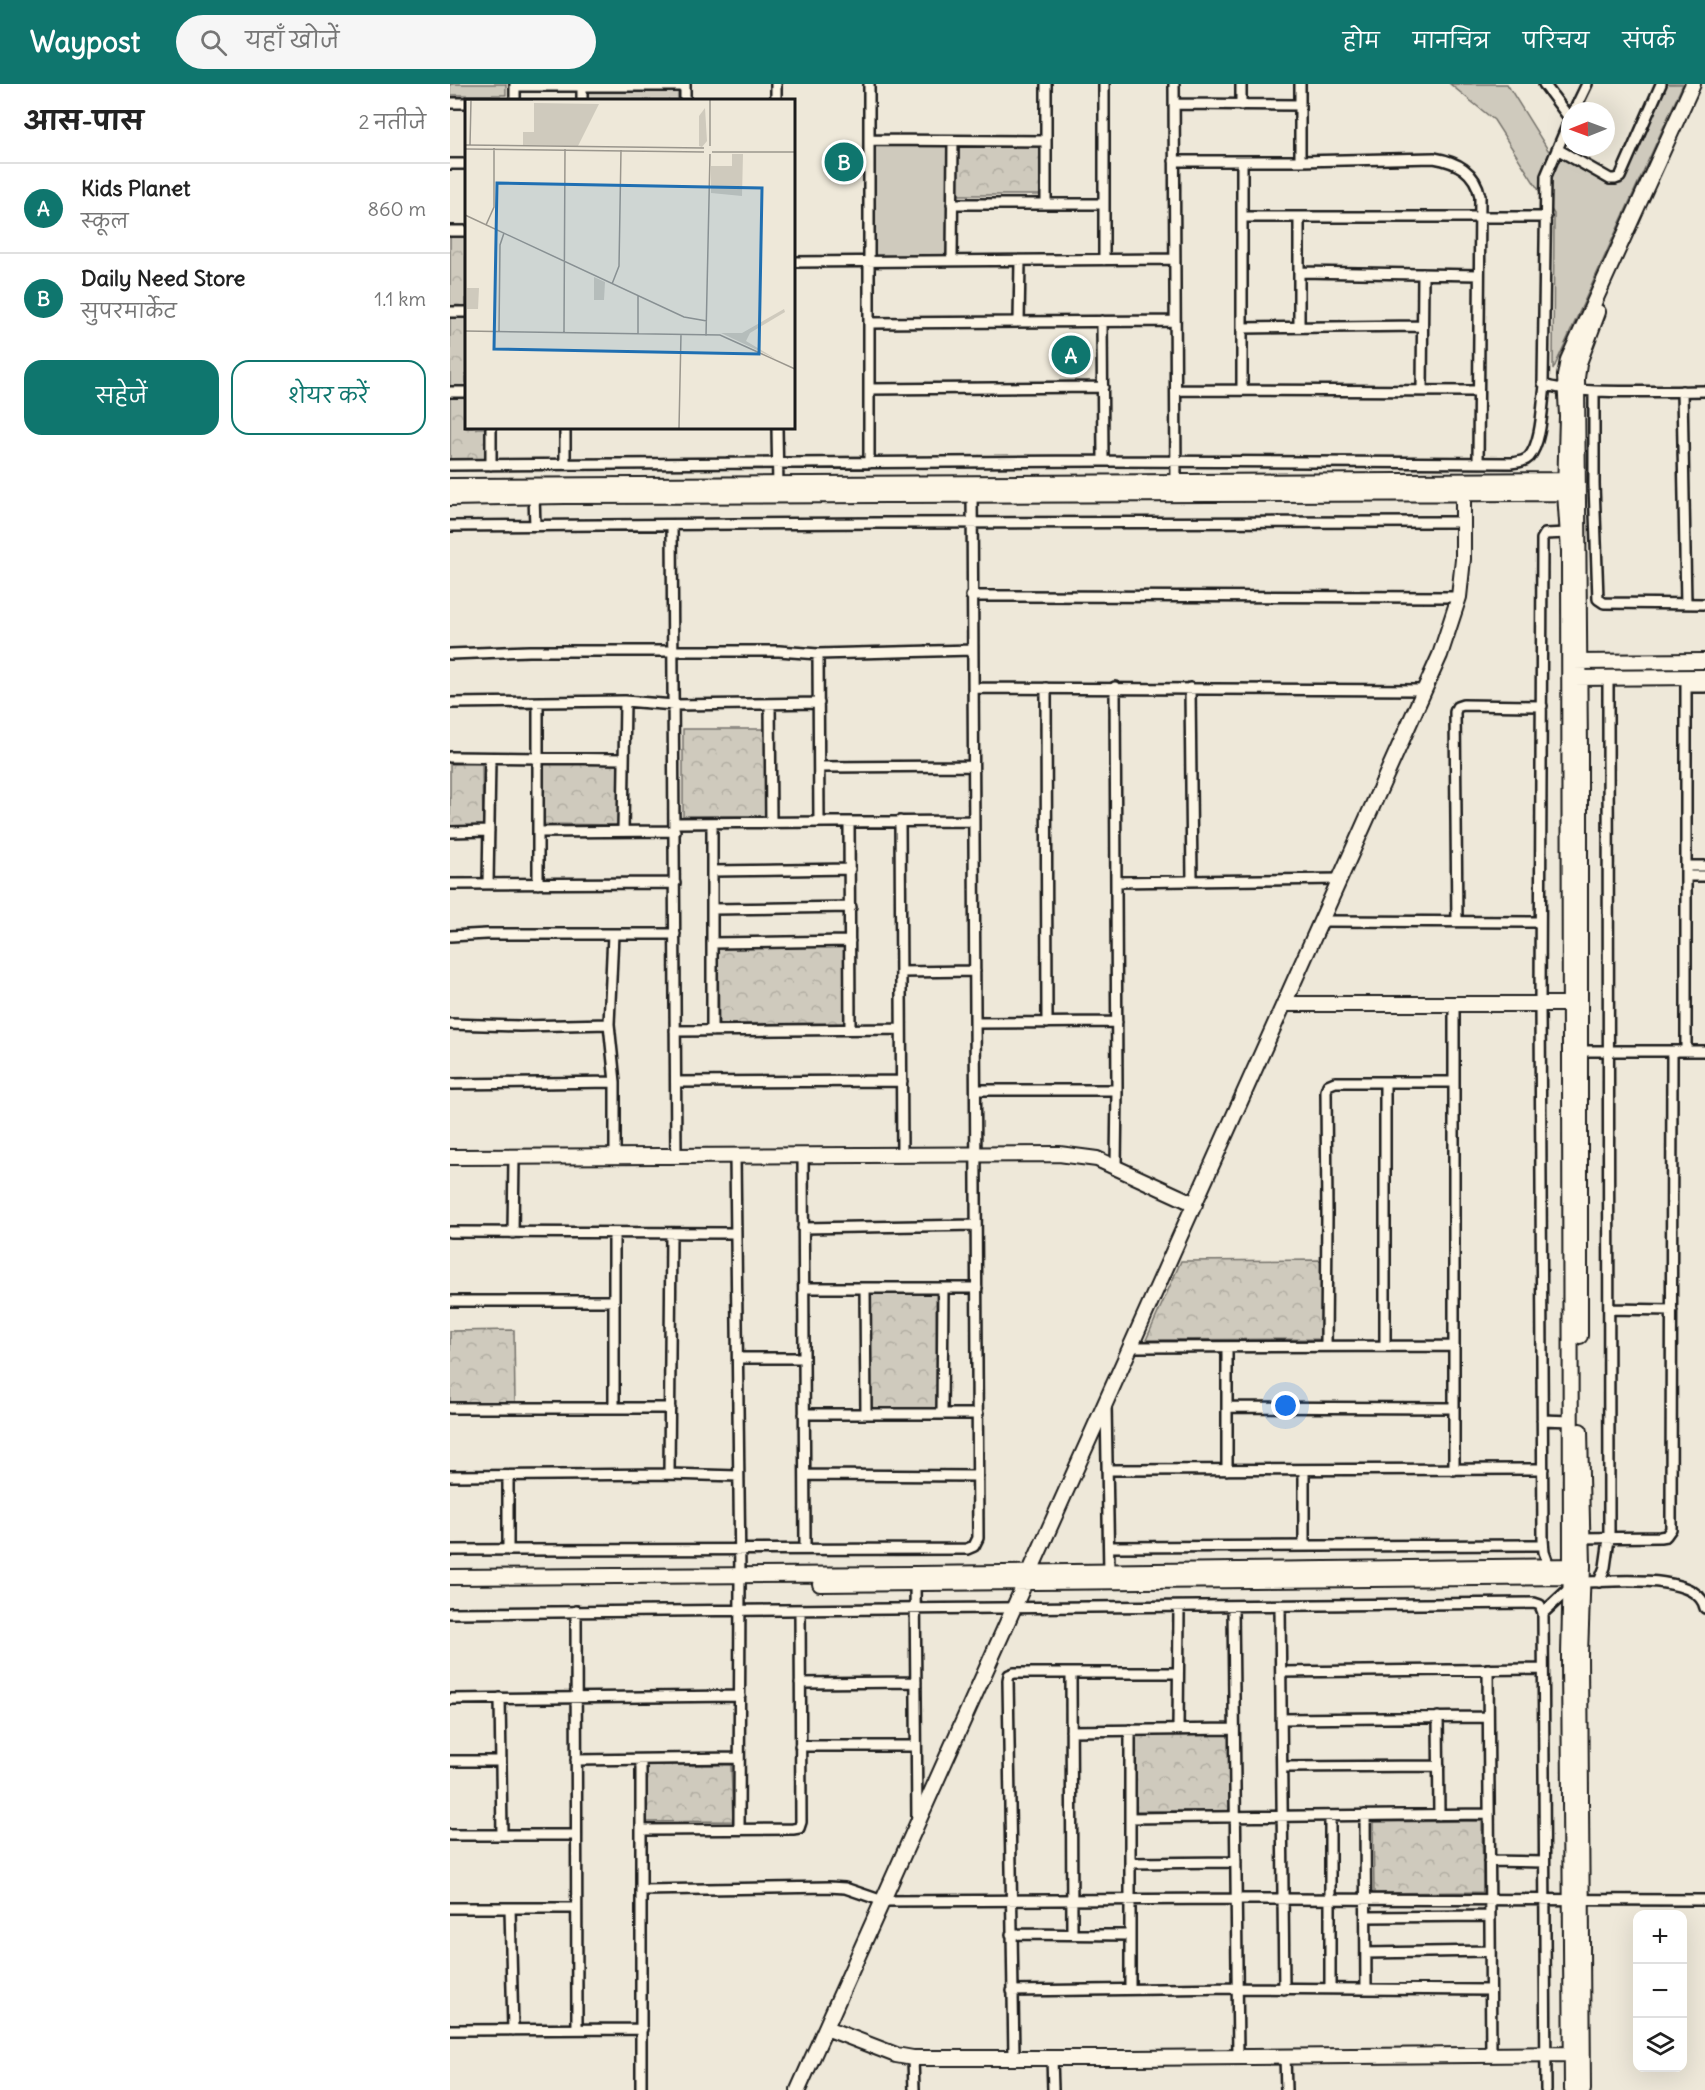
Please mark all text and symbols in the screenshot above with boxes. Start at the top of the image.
search box [176,15,596,69]
text: Waypost [30,24,140,60]
icon: search [197,26,230,59]
text: यहाँ खोजें [245,26,339,54]
text: होम [1343,27,1380,54]
text: मानचित्र [1413,27,1490,54]
text: परिचय [1523,27,1589,54]
text: संपर्क [1622,27,1675,54]
inset map [465,99,795,429]
north arrow [1561,102,1615,156]
text: आस-पास [24,104,144,137]
text: 2 नतीजे [358,109,426,134]
pin: B [824,140,864,184]
text: Kids Planet [81,174,190,202]
text: A [37,196,50,221]
text: 860 m [367,196,426,221]
text: स्कूल [81,208,129,233]
text: Daily Need Store [81,264,245,292]
text: B [37,286,50,311]
text: 1.1 km [374,286,426,311]
text: सुपरमार्केट [81,298,177,323]
pin: A [1052,332,1090,378]
button: सहेजें [24,360,219,435]
button: शेयर करें [231,360,426,435]
your location [1271,1391,1300,1420]
map controls [1633,1910,1687,2072]
button: + [1633,1910,1687,1964]
button: − [1633,1964,1687,2018]
button: layers [1633,2018,1687,2072]

